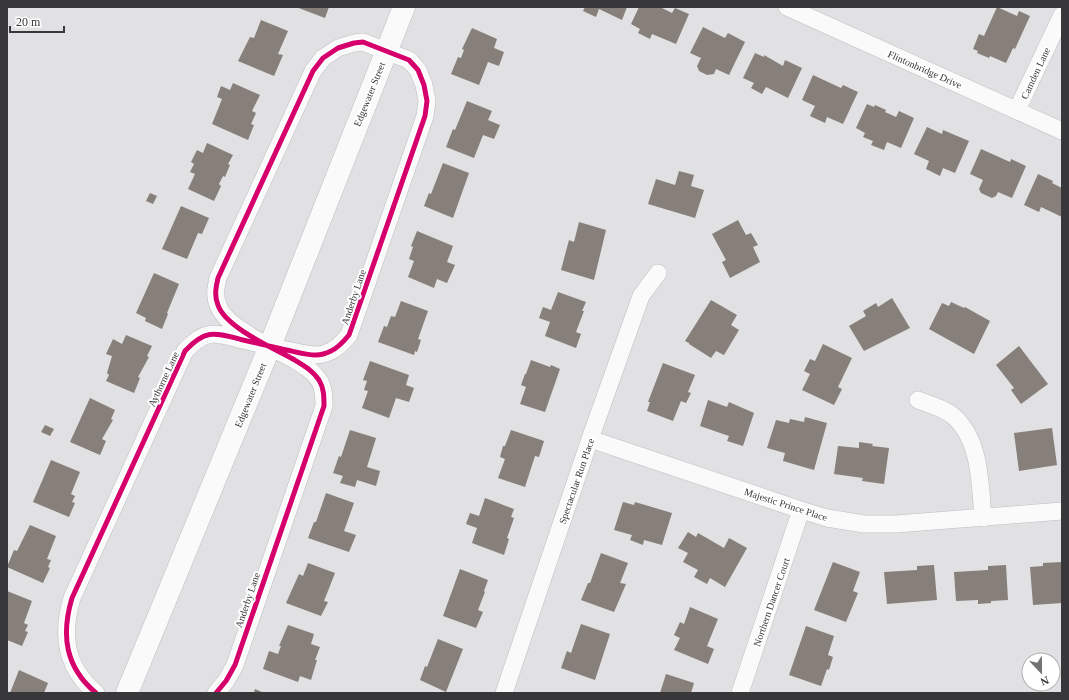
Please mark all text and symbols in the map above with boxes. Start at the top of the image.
scale bar [10,8,64,34]
text: 20 m [16,15,41,29]
street label: Camden Lane [1019,45,1052,101]
street label: Flintonbridge Drive [886,48,964,91]
street label: Edgewater Street [352,60,387,128]
street label: Anderby Lane [339,268,368,326]
street label: Aythorne Lane [146,349,181,408]
street label: Edgewater Street [233,361,268,429]
street label: Spectacular Run Place [557,436,597,525]
street label: Majestic Prince Place [743,486,829,523]
street label: Northern Dancer Court [751,556,792,648]
street label: Anderby Lane [233,571,262,629]
north arrow [1021,652,1061,692]
text: N [1039,674,1051,688]

